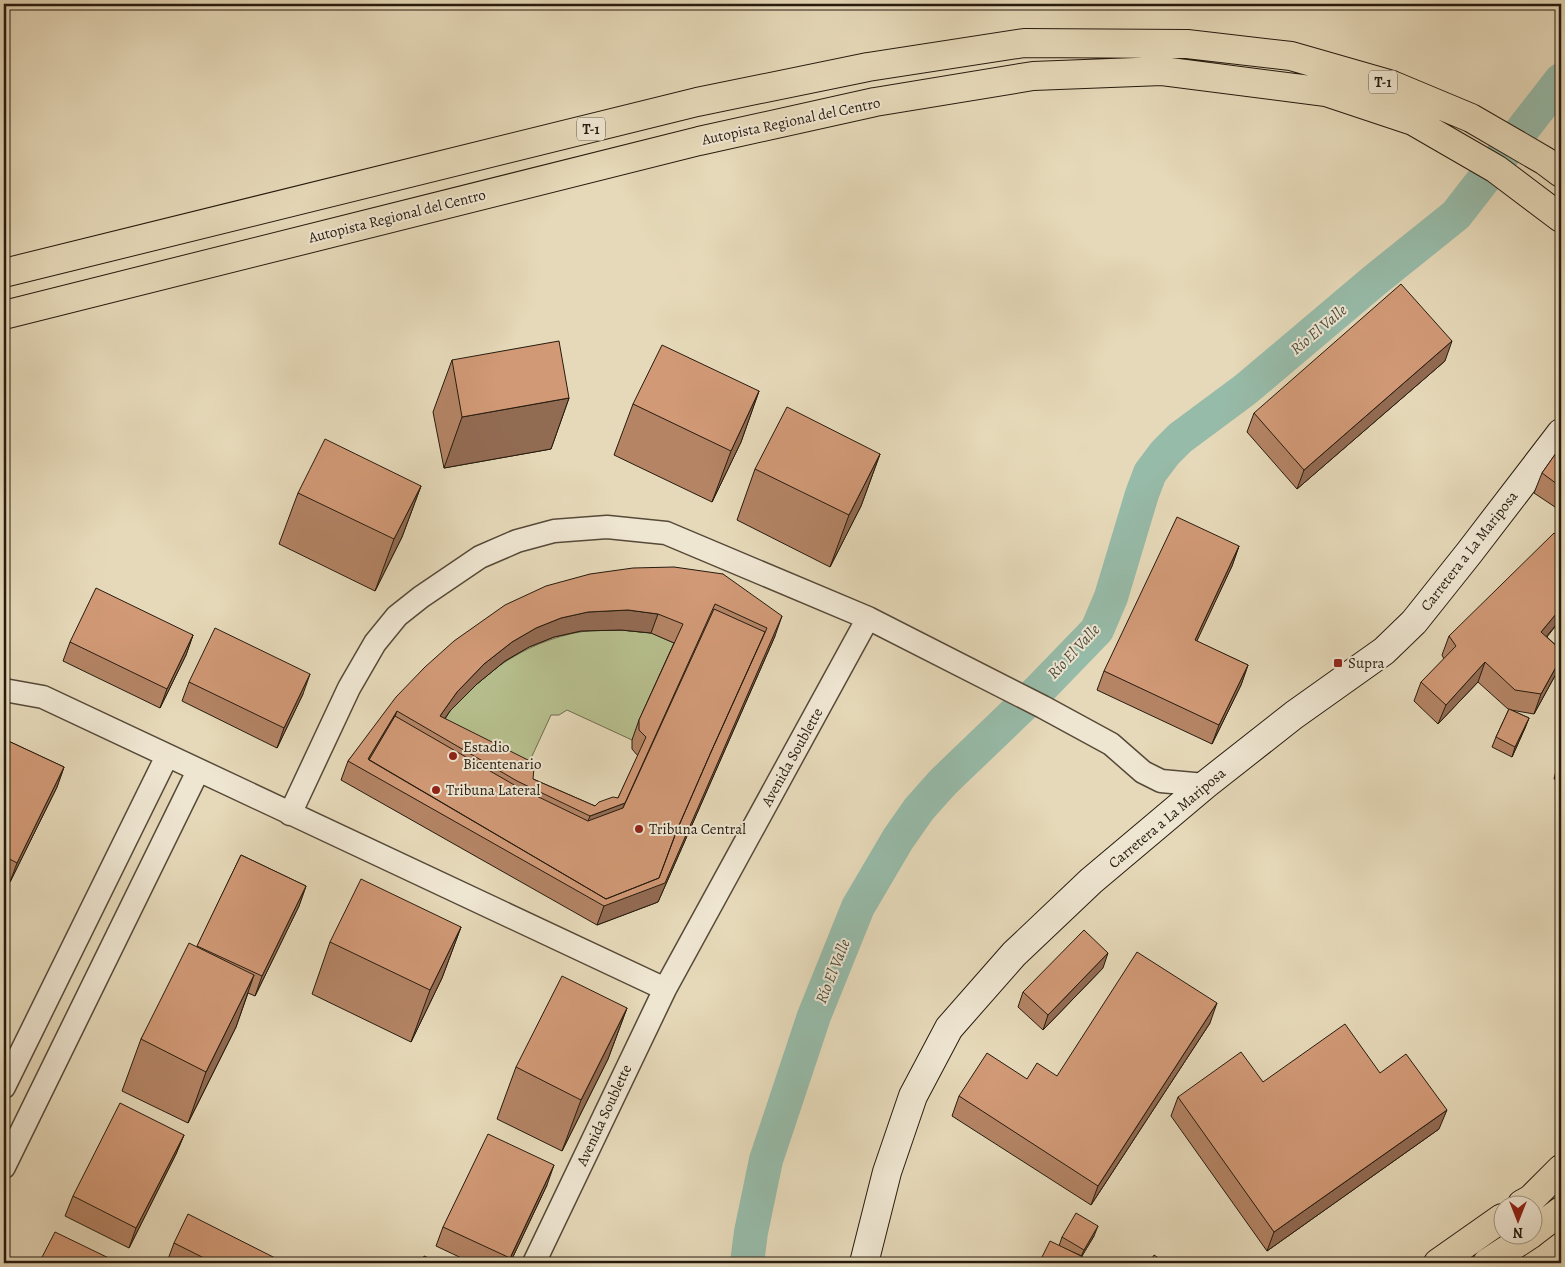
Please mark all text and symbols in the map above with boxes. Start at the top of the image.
road number: T-1 [1369,70,1397,94]
street label: Autopista Regional del Centro [699,92,882,150]
road number: T-1 [577,118,605,140]
street label: Autopista Regional del Centro [305,184,488,248]
water label: Río El Valle [1286,299,1352,360]
street label: Carretera a La Mariposa [1416,487,1522,615]
water label: Río El Valle [1043,619,1105,684]
place label: Supra [1348,653,1385,673]
marker: Supra [1332,657,1344,669]
street label: Avenida Soublette [756,704,828,811]
place label: Estadio Bicentenario [463,737,541,774]
marker: Estadio Bicentenario [447,750,459,762]
street label: Carretera a La Mariposa [1104,763,1230,873]
place label: Tribuna Lateral [446,780,540,800]
marker: Tribuna Lateral [430,784,442,796]
place label: Tribuna Central [649,819,746,839]
marker: Tribuna Central [633,823,645,835]
water label: Río El Valle [810,936,856,1007]
street label: Avenida Soublette [571,1061,636,1170]
north arrow [1492,1194,1542,1244]
text: N [1513,1223,1523,1242]

